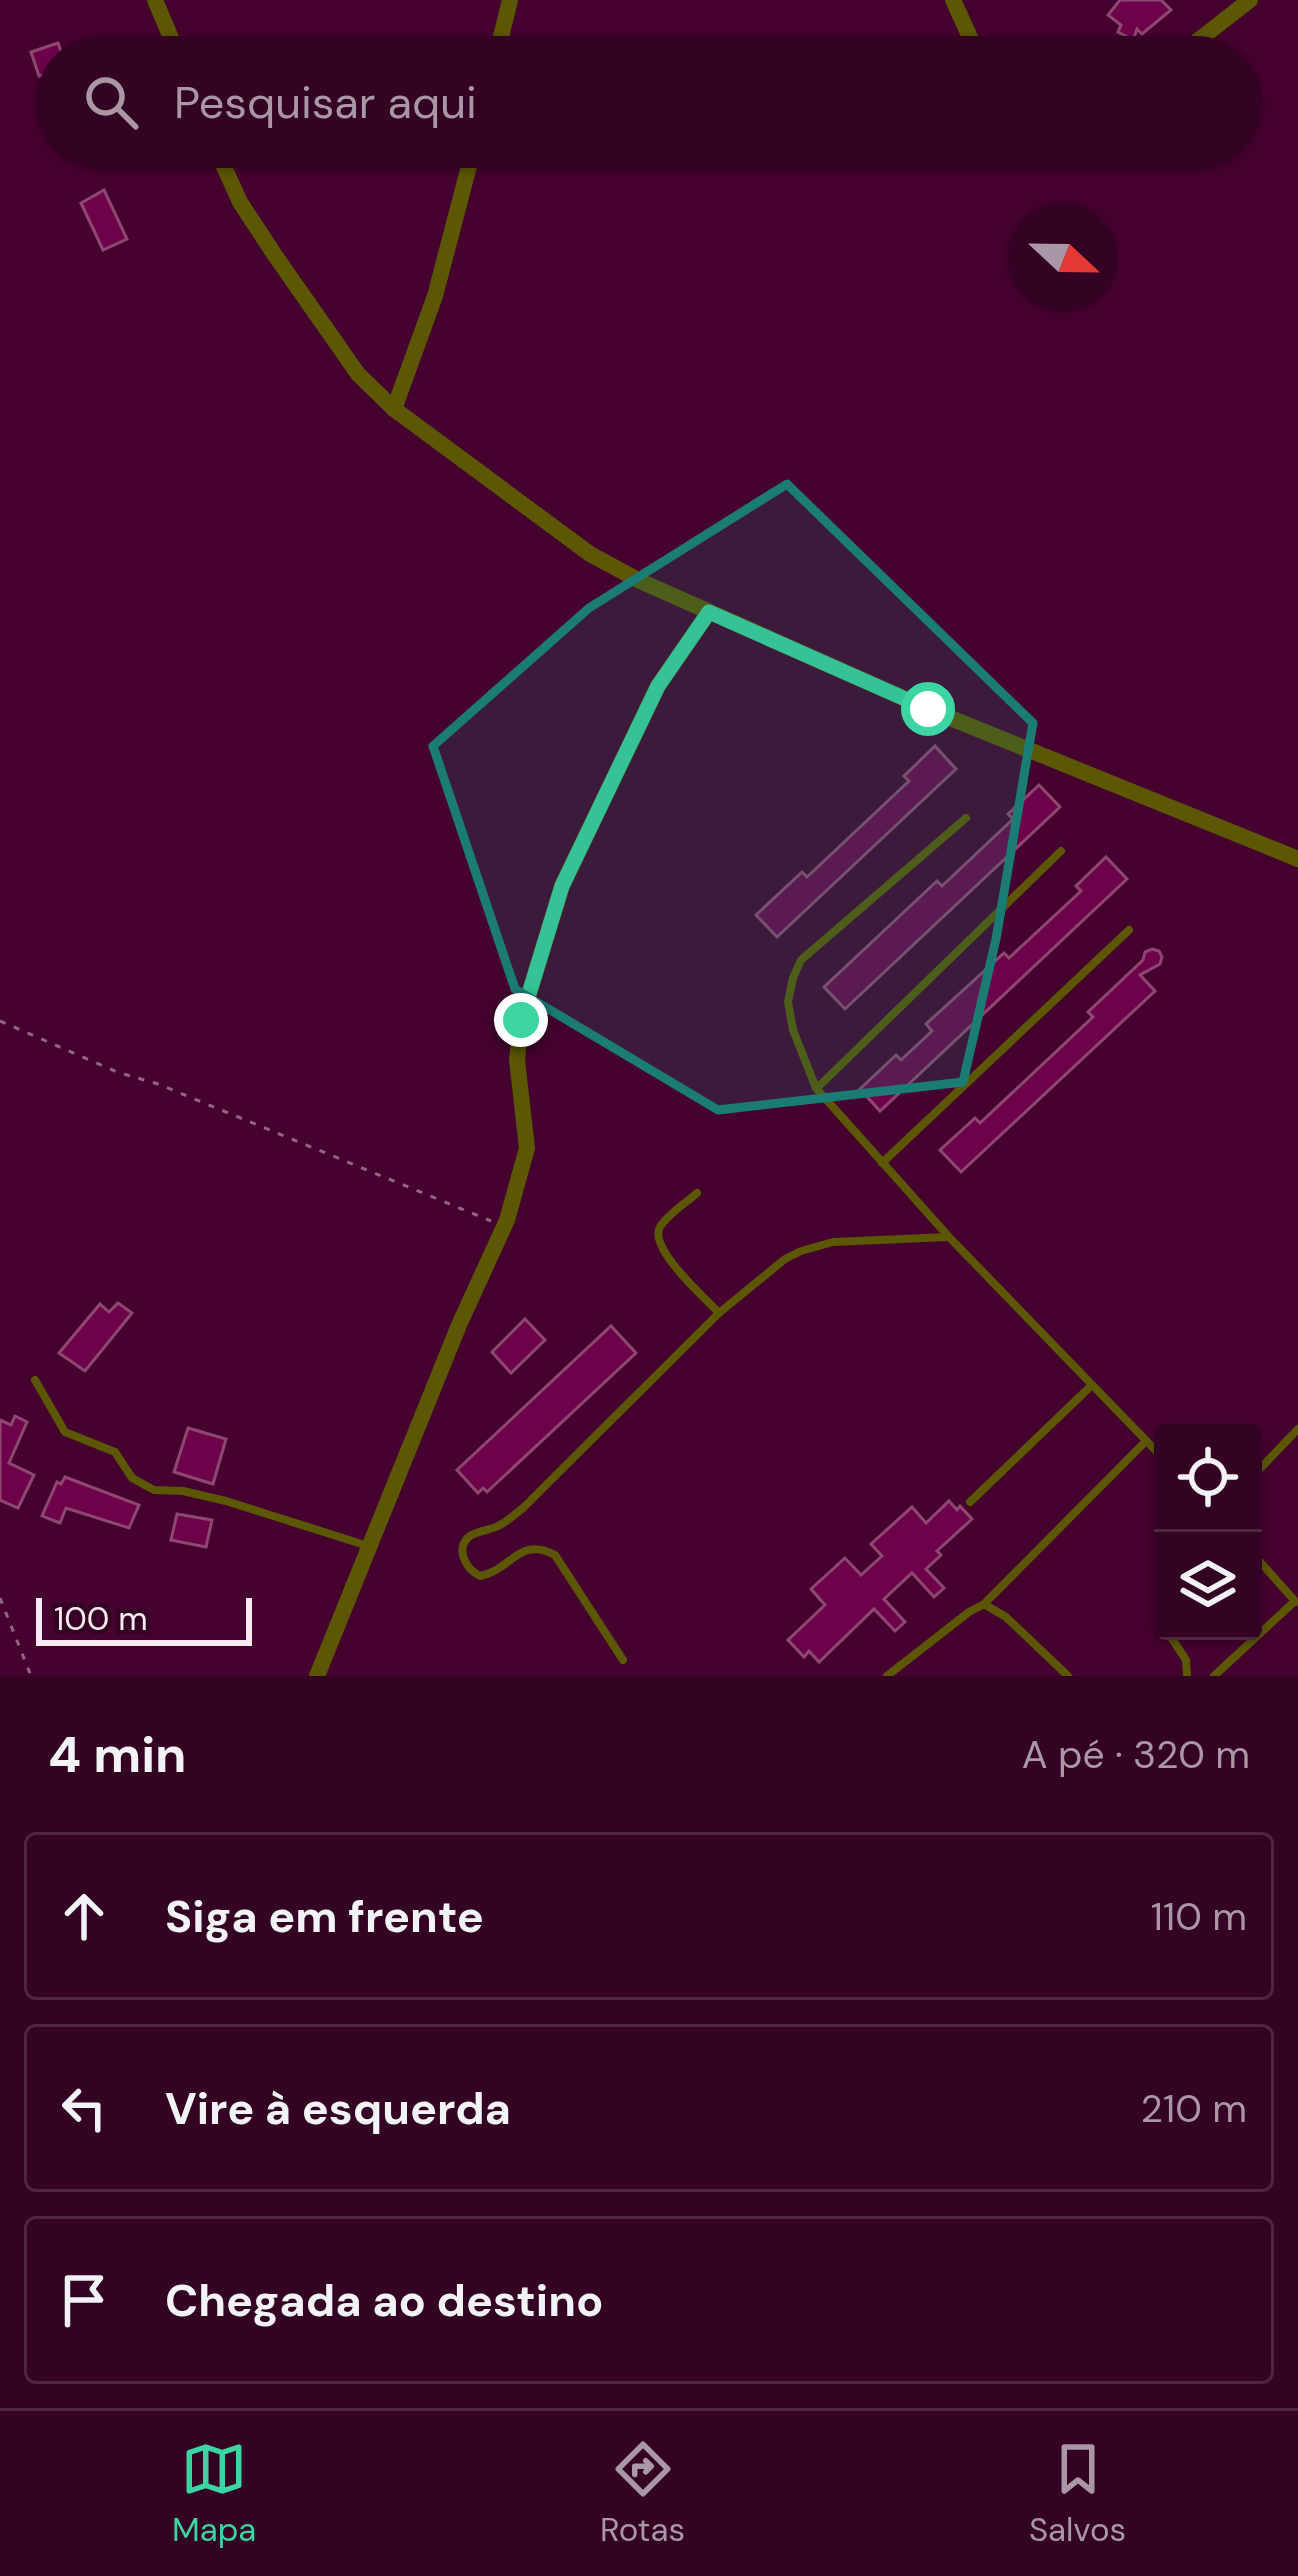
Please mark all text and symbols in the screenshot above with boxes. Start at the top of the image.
search box [36,36,1262,168]
icon: search [78,69,144,135]
text: Pesquisar aqui [174,73,477,132]
north arrow [1010,204,1118,312]
route start [901,682,955,736]
route end [494,993,548,1047]
map controls [1154,1424,1262,1640]
button: locate [1154,1424,1262,1532]
button: layers [1154,1532,1262,1640]
scale bar [36,1592,252,1645]
text: 100 m [54,1597,148,1640]
text: 4 min [48,1721,187,1788]
text: A pé · 320 m [1022,1729,1250,1780]
icon: ahead [51,1883,117,1949]
text: Siga em frente [165,1887,484,1946]
text: 110 m [1151,1891,1247,1942]
icon: left [51,2075,117,2141]
text: Vire à esquerda [165,2079,511,2138]
text: 210 m [1141,2083,1247,2134]
icon: arrive [51,2267,117,2333]
text: Chegada ao destino [165,2271,603,2330]
tab: Mapa [172,2436,256,2551]
tab: Rotas [600,2436,685,2551]
tab: Salvos [1029,2436,1126,2551]

